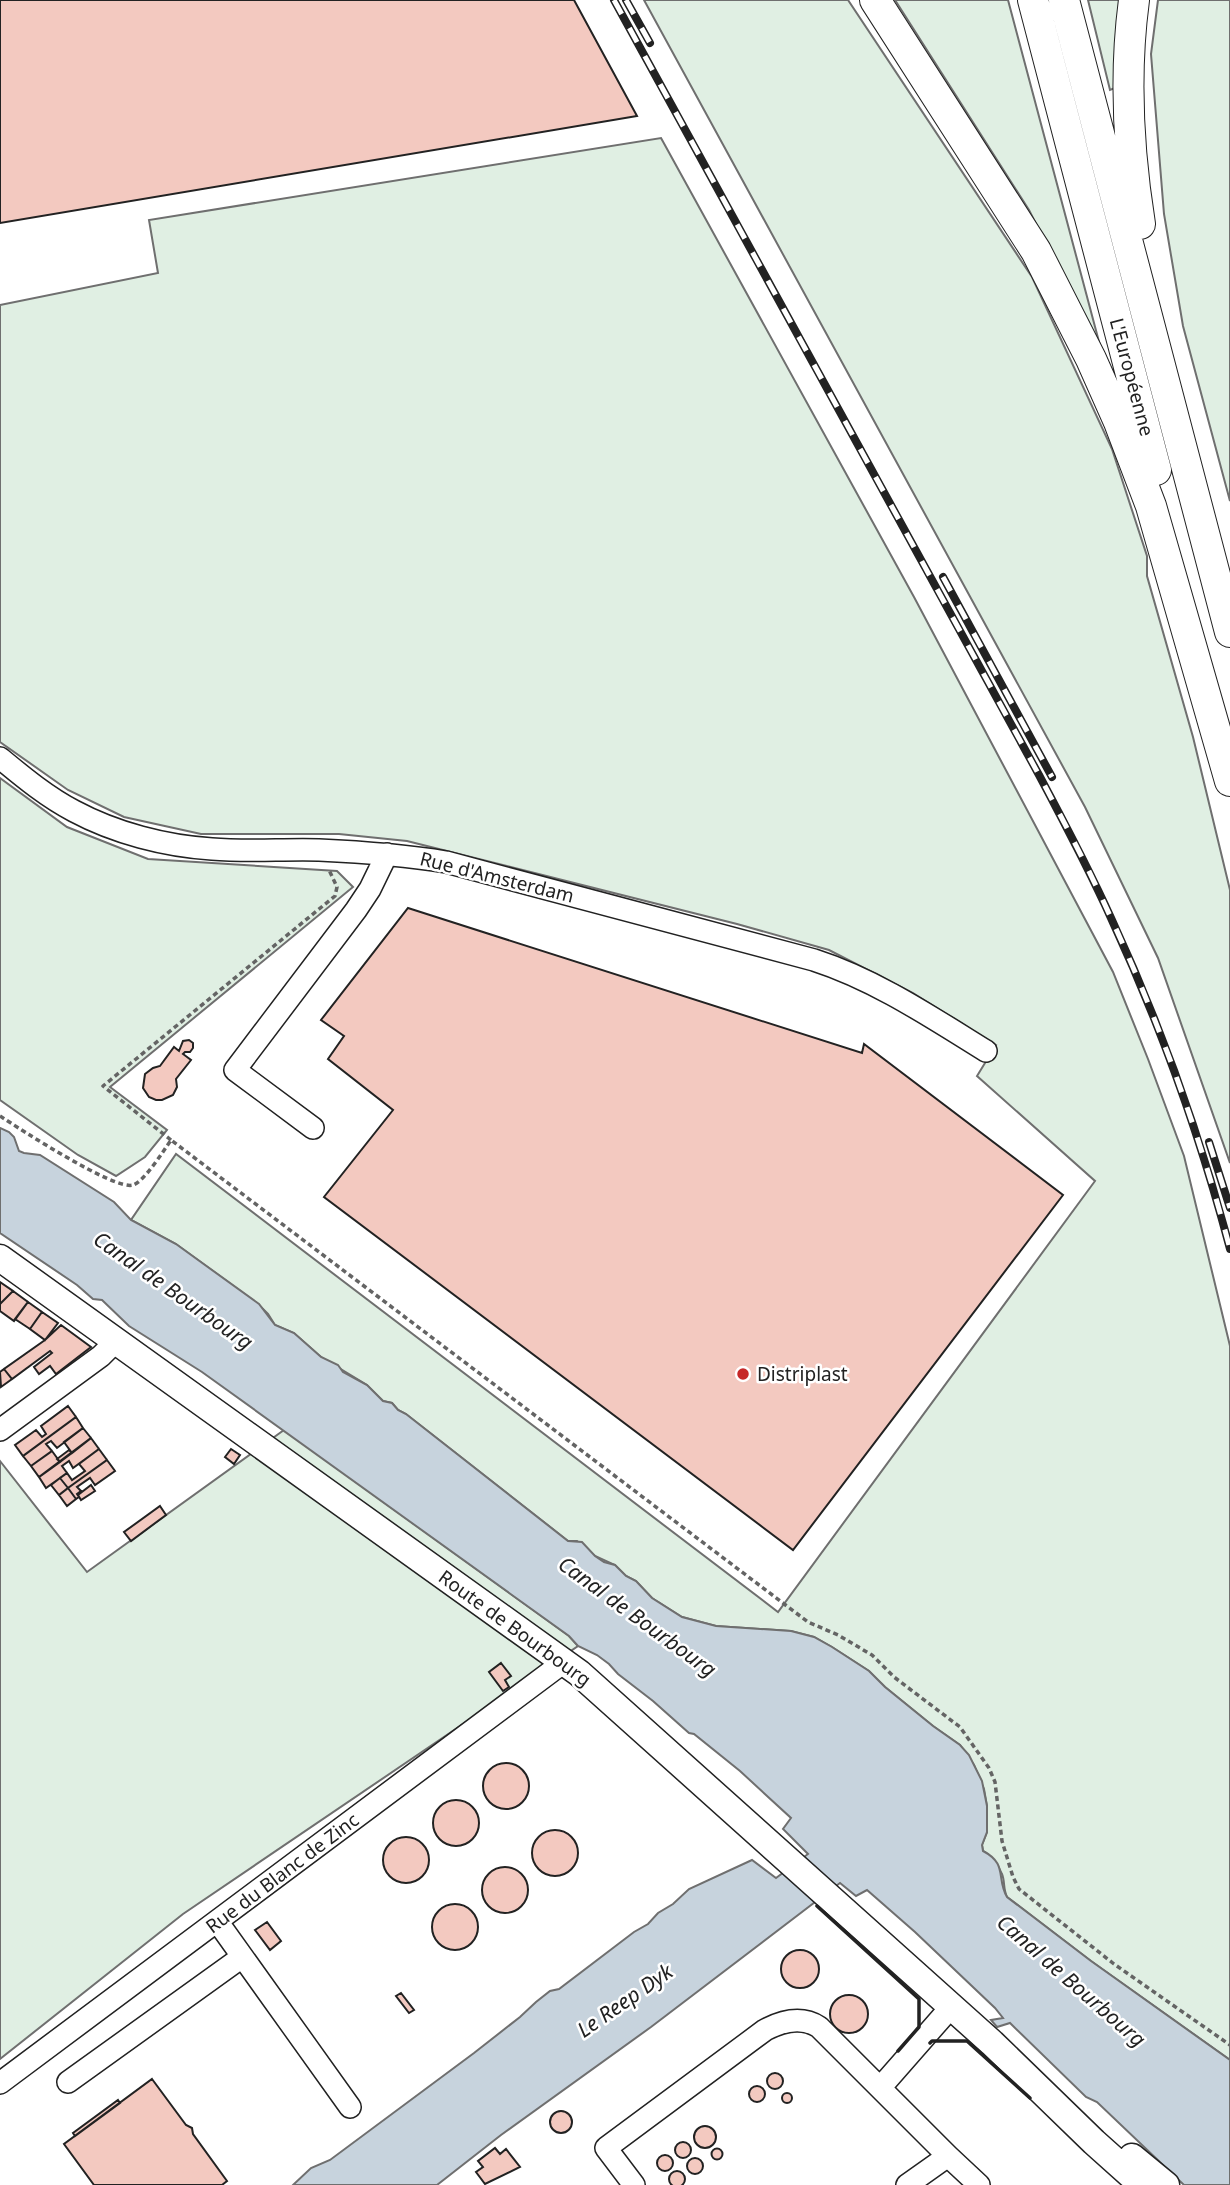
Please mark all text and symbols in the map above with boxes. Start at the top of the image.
street label: L'Européenne [1104,315,1160,439]
street label: Rue d'Amsterdam [417,845,577,909]
water label: Canal de Bourbourg [88,1225,259,1356]
place label: Distriplast [757,1361,848,1387]
marker: Distriplast [735,1366,751,1382]
water label: Canal de Bourbourg [553,1549,722,1683]
street label: Route de Bourbourg [433,1564,597,1692]
street label: Rue du Blanc de Zinc [200,1807,364,1939]
water label: Canal de Bourbourg [991,1908,1152,2053]
water label: Le Reep Dyk [571,1956,679,2043]

